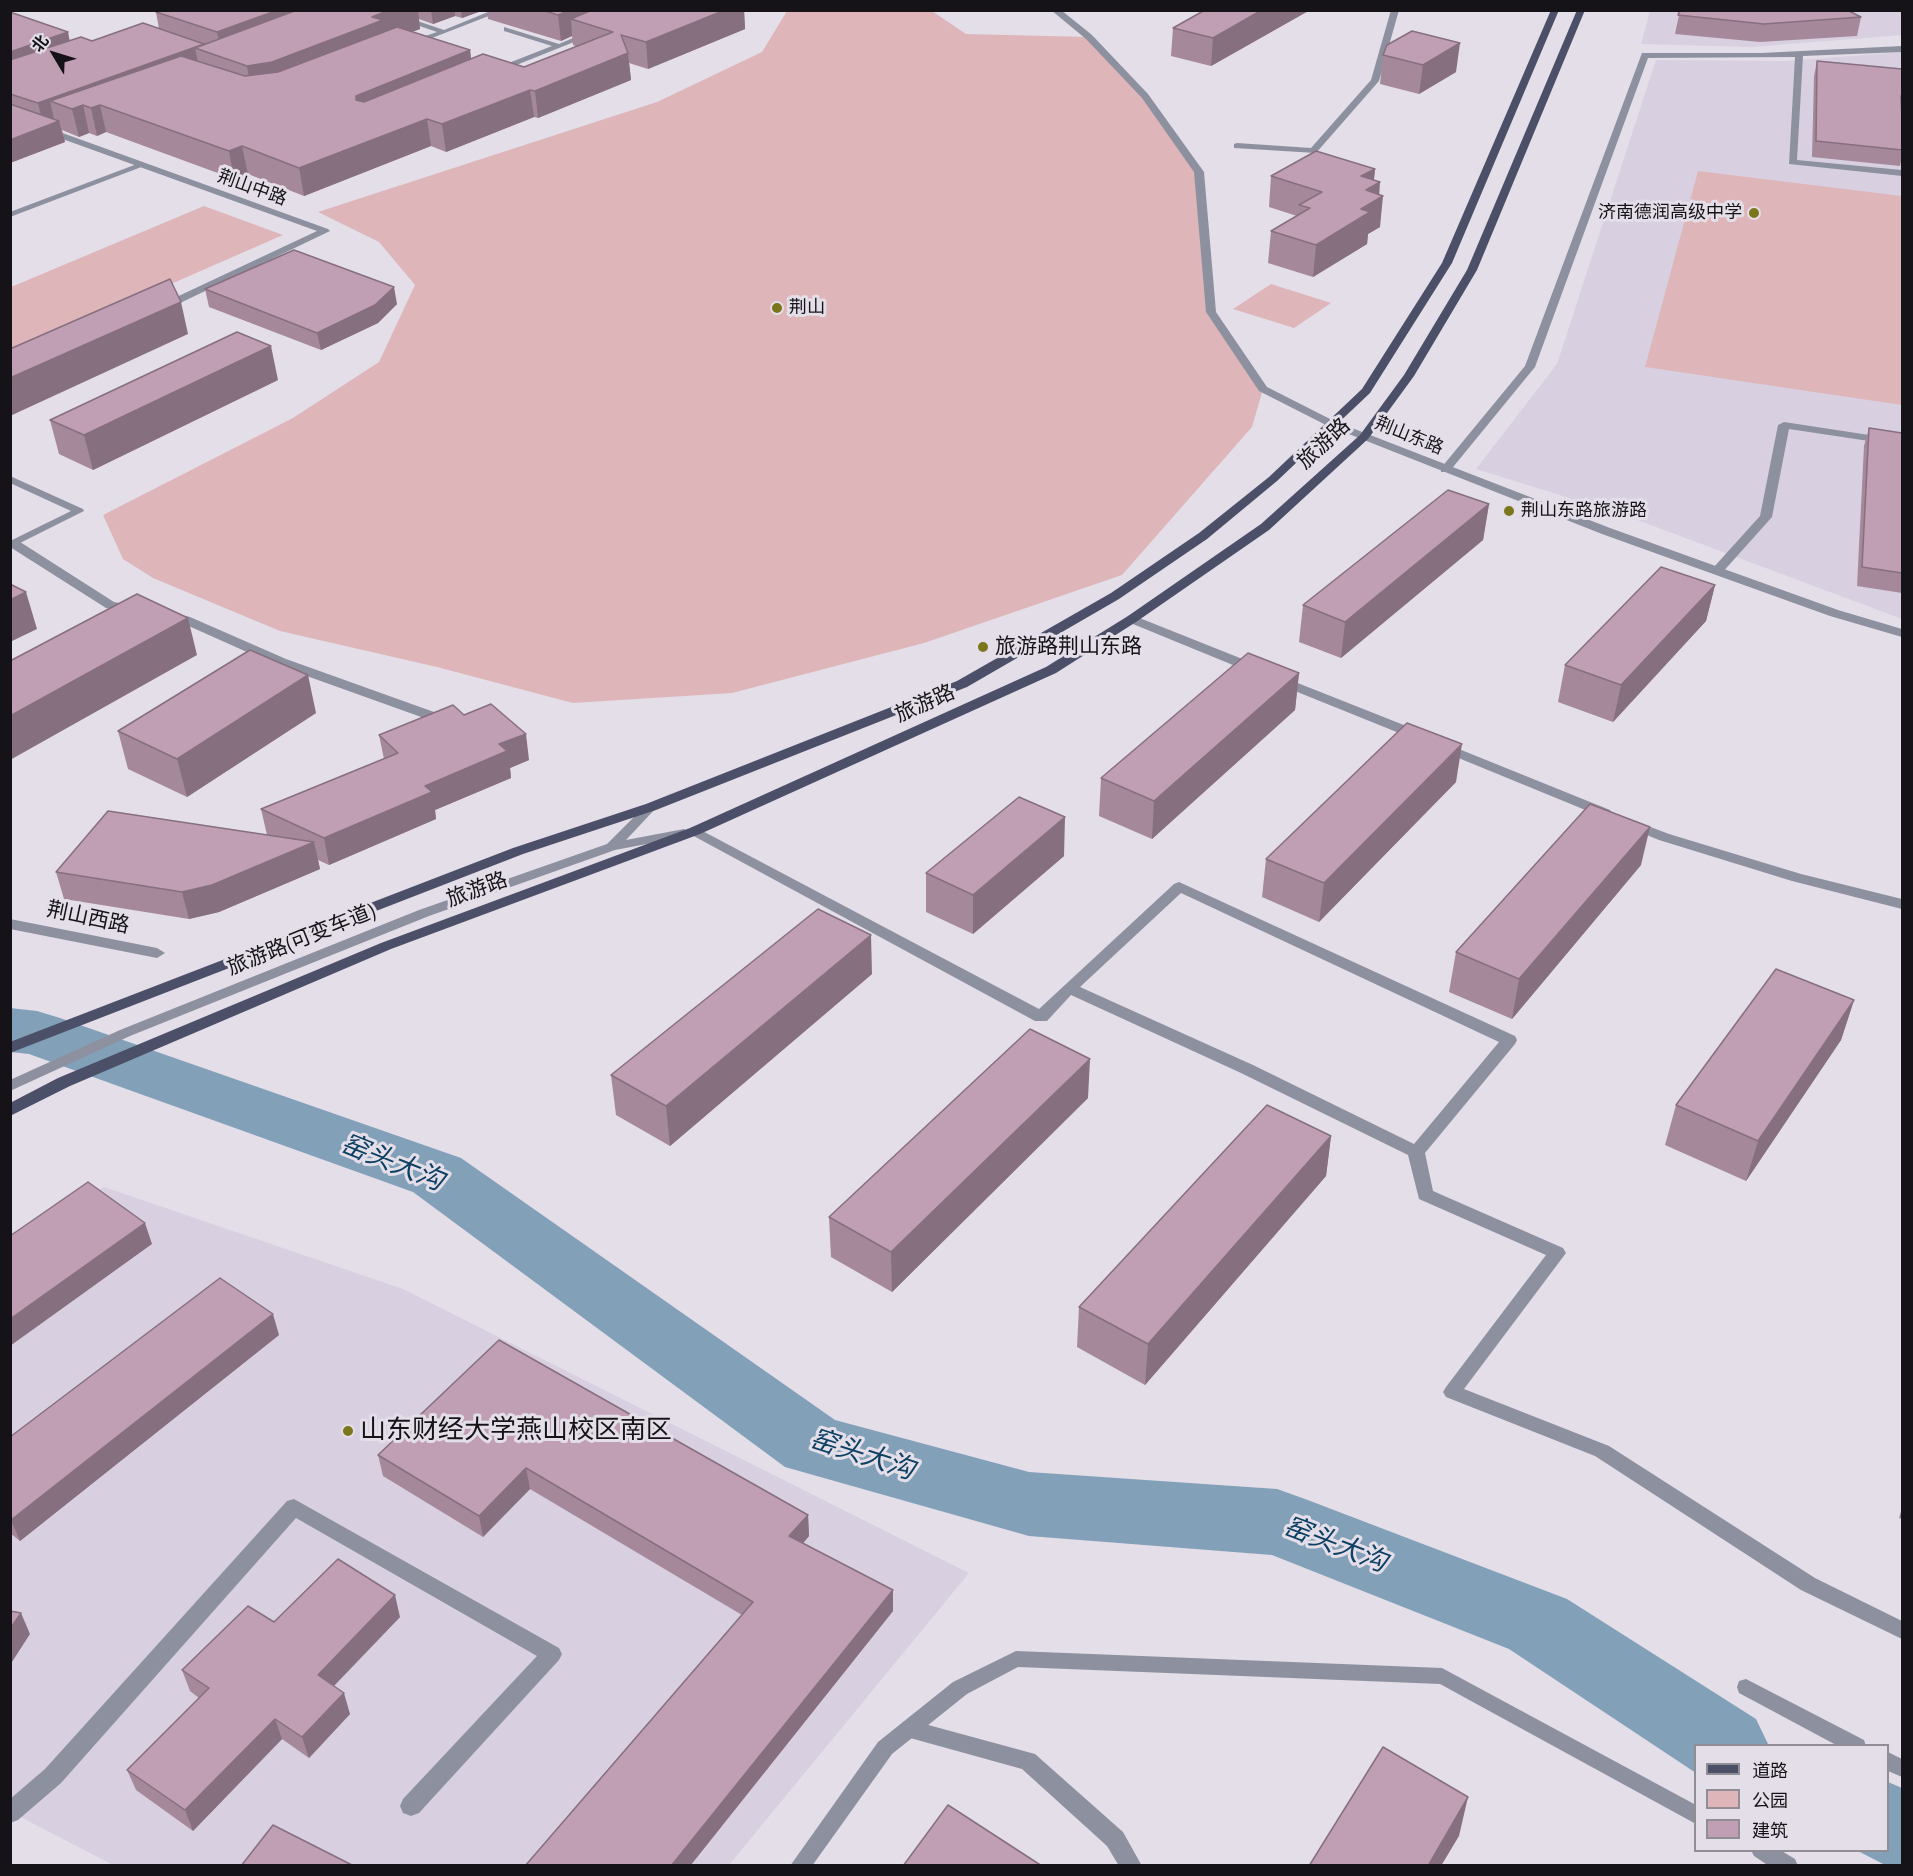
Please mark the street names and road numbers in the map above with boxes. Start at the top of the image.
street label: 荆山中路 [214,166,290,210]
street label: 旅游路 [1292,413,1356,475]
street label: 荆山东路 [1372,413,1446,459]
street label: 旅游路 [891,680,959,728]
street label: 旅游路 [443,867,511,913]
street label: 荆山西路 [44,897,132,939]
street label: 旅游路(可变车道) [224,899,378,981]

